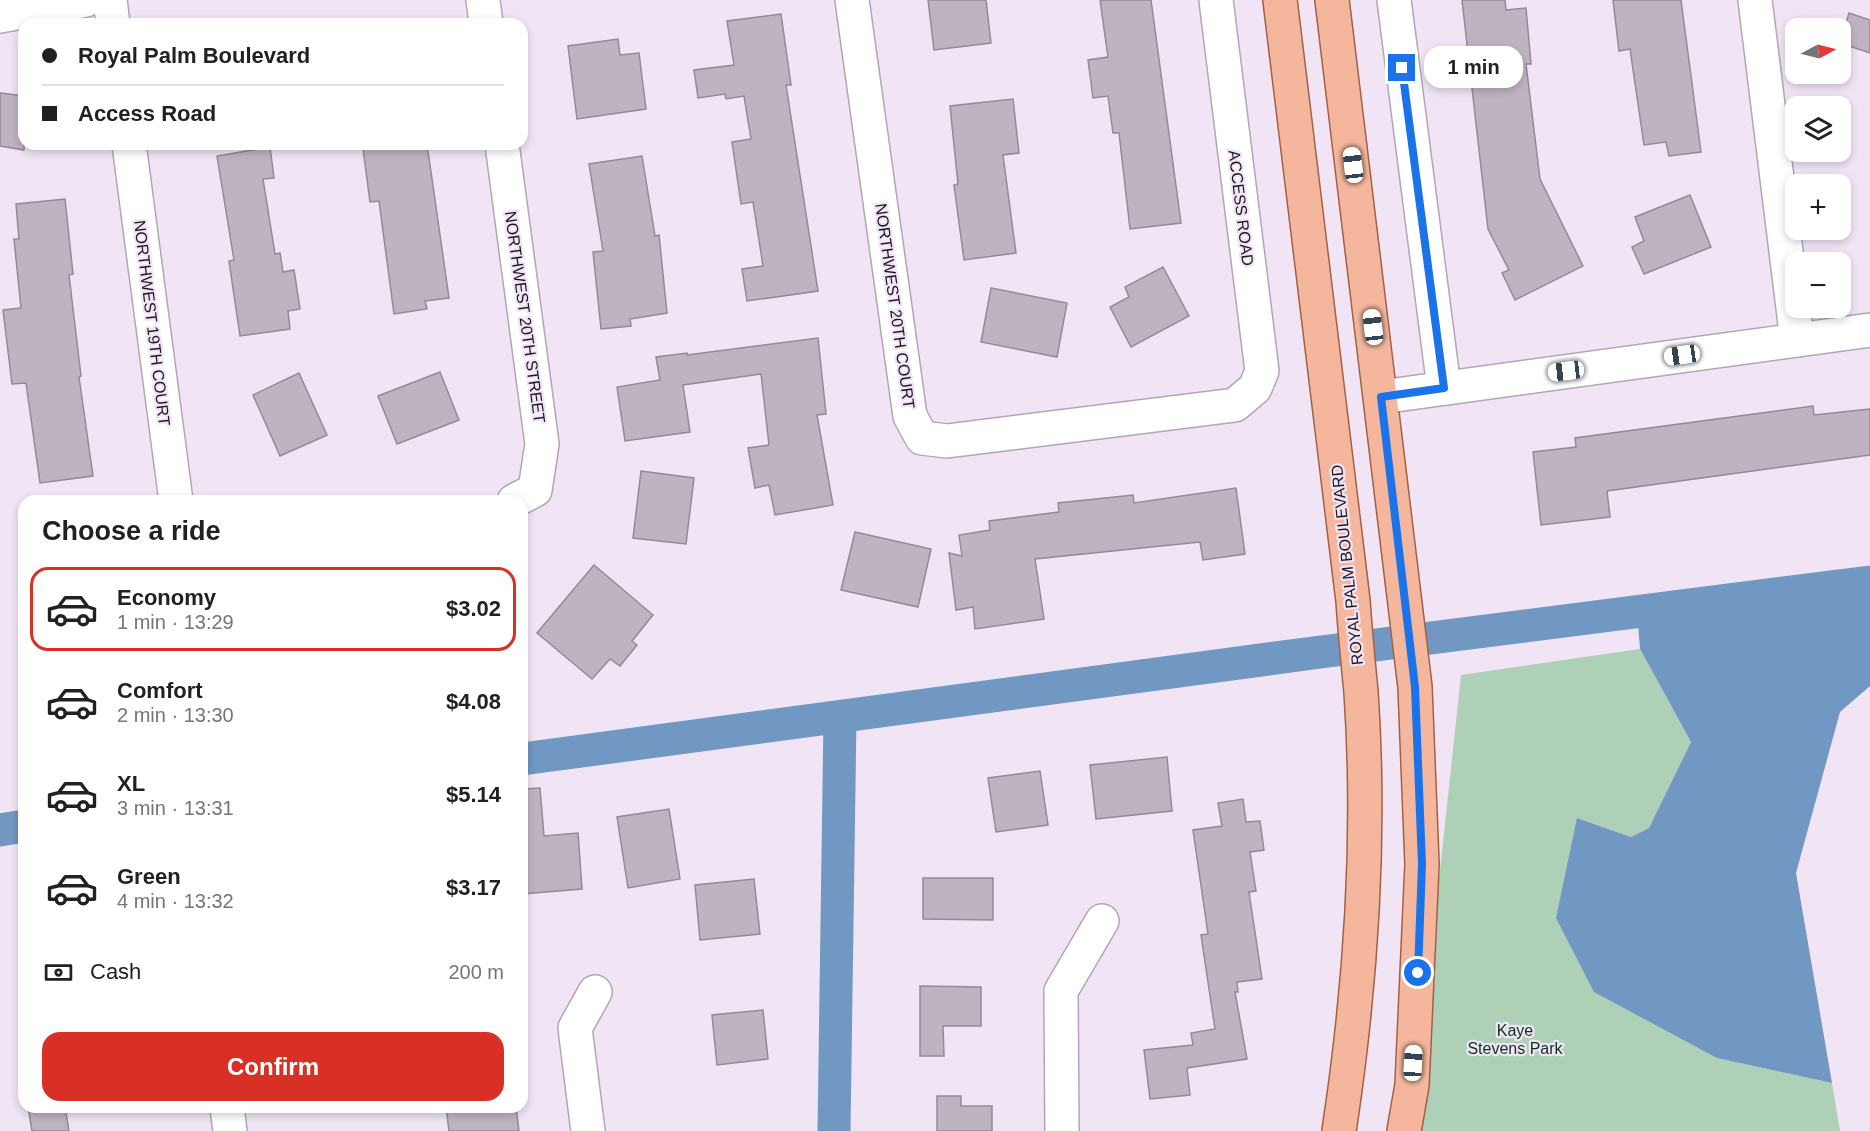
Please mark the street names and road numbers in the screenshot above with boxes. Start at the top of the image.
street label: ACCESS ROAD [1225,149,1257,267]
street label: NORTHWEST 20TH COURT [872,202,918,410]
street label: NORTHWEST 20TH STREET [502,210,548,424]
street label: NORTHWEST 19TH COURT [131,219,173,427]
street label: ROYAL PALM BOULEVARD [1328,464,1366,666]

